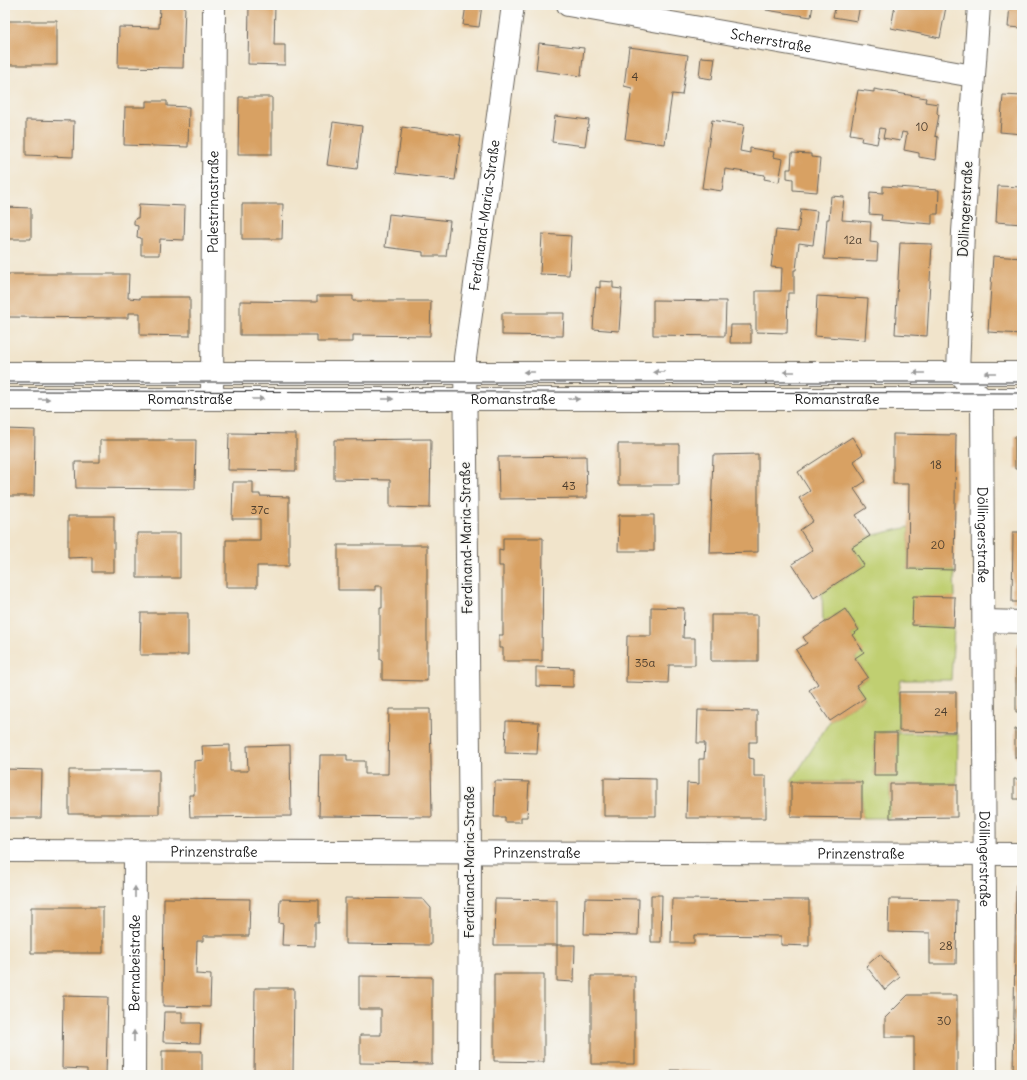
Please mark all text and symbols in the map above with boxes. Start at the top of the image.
street label: Scherrstraße [729,25,813,57]
house number: 4 [632,69,639,84]
house number: 10 [916,119,928,134]
street label: Ferdinand-Maria-Straße [465,139,504,292]
street label: Palestrinastraße [204,151,222,253]
street label: Döllingerstraße [953,161,977,257]
house number: 12a [844,232,862,247]
one-way arrow [522,369,535,375]
one-way arrow [652,369,665,375]
one-way arrow [782,369,795,375]
one-way arrow [912,370,925,376]
one-way arrow [983,370,996,376]
street label: Romanstraße [148,390,232,408]
street label: Romanstraße [471,390,555,408]
street label: Romanstraße [795,390,879,408]
one-way arrow [38,396,51,402]
one-way arrow [252,396,265,402]
one-way arrow [382,396,395,402]
one-way arrow [568,396,581,402]
house number: 18 [930,457,942,472]
street label: Ferdinand-Maria-Straße [456,462,476,614]
house number: 43 [562,478,576,493]
street label: Döllingerstraße [974,487,992,583]
house number: 37c [251,502,269,517]
house number: 20 [931,537,945,552]
house number: 35a [635,655,655,670]
house number: 24 [934,704,948,719]
street label: Ferdinand-Maria-Straße [460,786,478,938]
street label: Döllingerstraße [975,811,994,907]
street label: Prinzenstraße [170,842,258,861]
street label: Prinzenstraße [493,843,581,862]
street label: Prinzenstraße [817,844,905,863]
one-way arrow [132,885,138,898]
street label: Bernabeistraße [125,915,144,1011]
house number: 28 [939,938,953,953]
house number: 30 [937,1013,951,1028]
one-way arrow [131,1029,137,1042]

